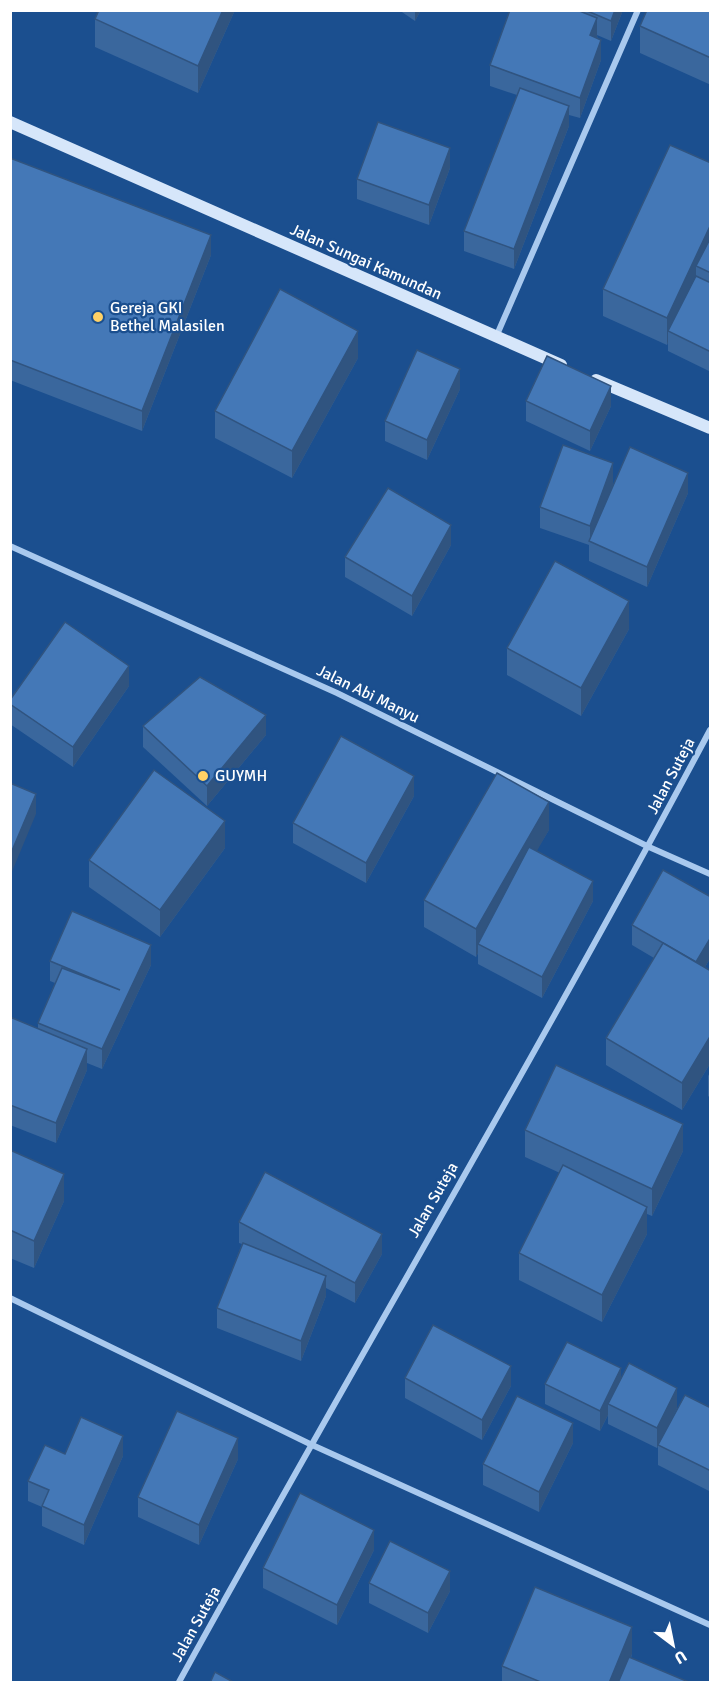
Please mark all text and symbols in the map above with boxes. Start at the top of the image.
street label: Jalan Sungai Kamundan [287,220,445,304]
place label: Gereja GKI Bethel Malasilen [110,298,225,336]
marker: Gereja GKI Bethel Malasilen [91,310,105,324]
street label: Jalan Abi Manyu [313,661,423,727]
street label: Jalan Suteja [643,734,699,818]
place label: GUYMH [215,766,267,786]
marker: GUYMH [196,769,210,783]
street label: Jalan Suteja [403,1159,463,1241]
street label: Jalan Suteja [167,1583,225,1665]
north arrow [643,1615,703,1675]
text: U [671,1646,690,1668]

